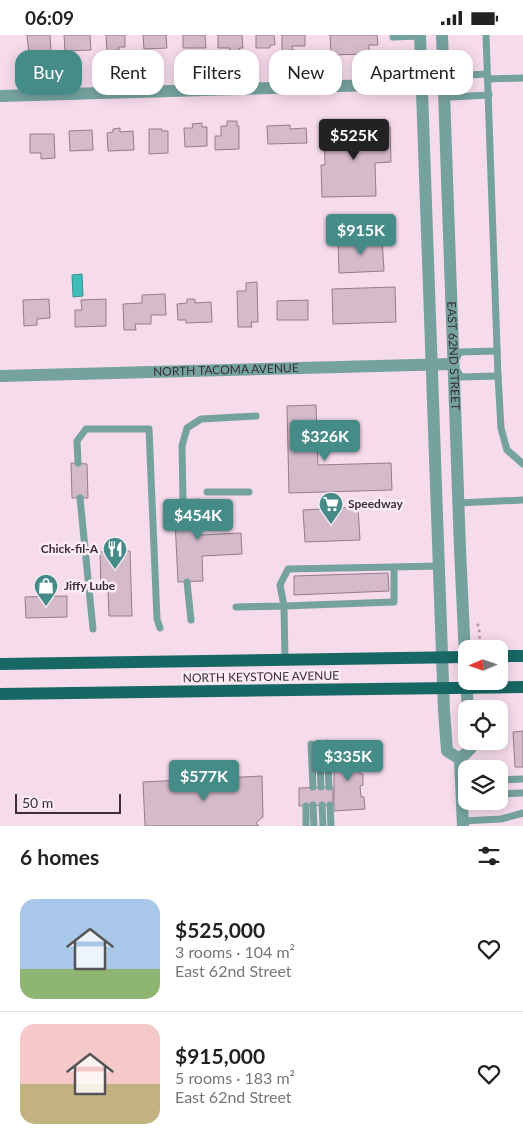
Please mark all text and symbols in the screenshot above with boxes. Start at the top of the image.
text: 06:09 [25,6,74,29]
chip: Buy [15,50,82,95]
chip: Rent [92,50,164,95]
chip: Filters [174,50,259,95]
chip: New [269,50,342,95]
chip: Apartment [352,50,473,95]
pin: $525K [319,119,389,161]
text: $525K [330,125,378,144]
pin: $915K [326,213,396,256]
text: $915K [337,220,385,239]
street label: EAST 62ND STREET [444,301,463,410]
street label: NORTH TACOMA AVENUE [153,360,299,379]
pin: $326K [290,419,360,462]
text: $326K [301,426,349,445]
supermarket icon: Speedway [318,491,344,525]
place label: Speedway [348,496,403,511]
pin: $454K [163,499,233,541]
text: $454K [174,505,222,524]
restaurant icon: Chick-fil-A [102,536,128,570]
place label: Chick-fil-A [41,541,99,556]
shop icon: Jiffy Lube [33,573,59,607]
place label: Jiffy Lube [64,578,116,593]
north arrow [458,640,508,690]
map controls [458,640,508,810]
street label: NORTH KEYSTONE AVENUE [183,668,339,685]
button: locate [458,700,508,750]
pin: $335K [313,739,383,782]
text: $335K [324,746,372,765]
pin: $577K [169,759,239,802]
button: layers [458,760,508,810]
text: $577K [180,766,228,785]
scale bar [15,791,121,814]
text: 50 m [22,794,53,811]
icon: filters [475,842,503,870]
text: 6 homes [20,844,99,869]
text: $525,000 [175,917,265,942]
icon: home [60,919,120,979]
icon: heart [475,935,503,963]
text: 3 rooms · 104 m² [175,942,295,961]
text: East 62nd Street [175,961,292,980]
text: $915,000 [175,1043,265,1068]
icon: home [60,1044,120,1104]
icon: heart [475,1060,503,1088]
text: 5 rooms · 183 m² [175,1068,295,1087]
text: East 62nd Street [175,1087,292,1106]

